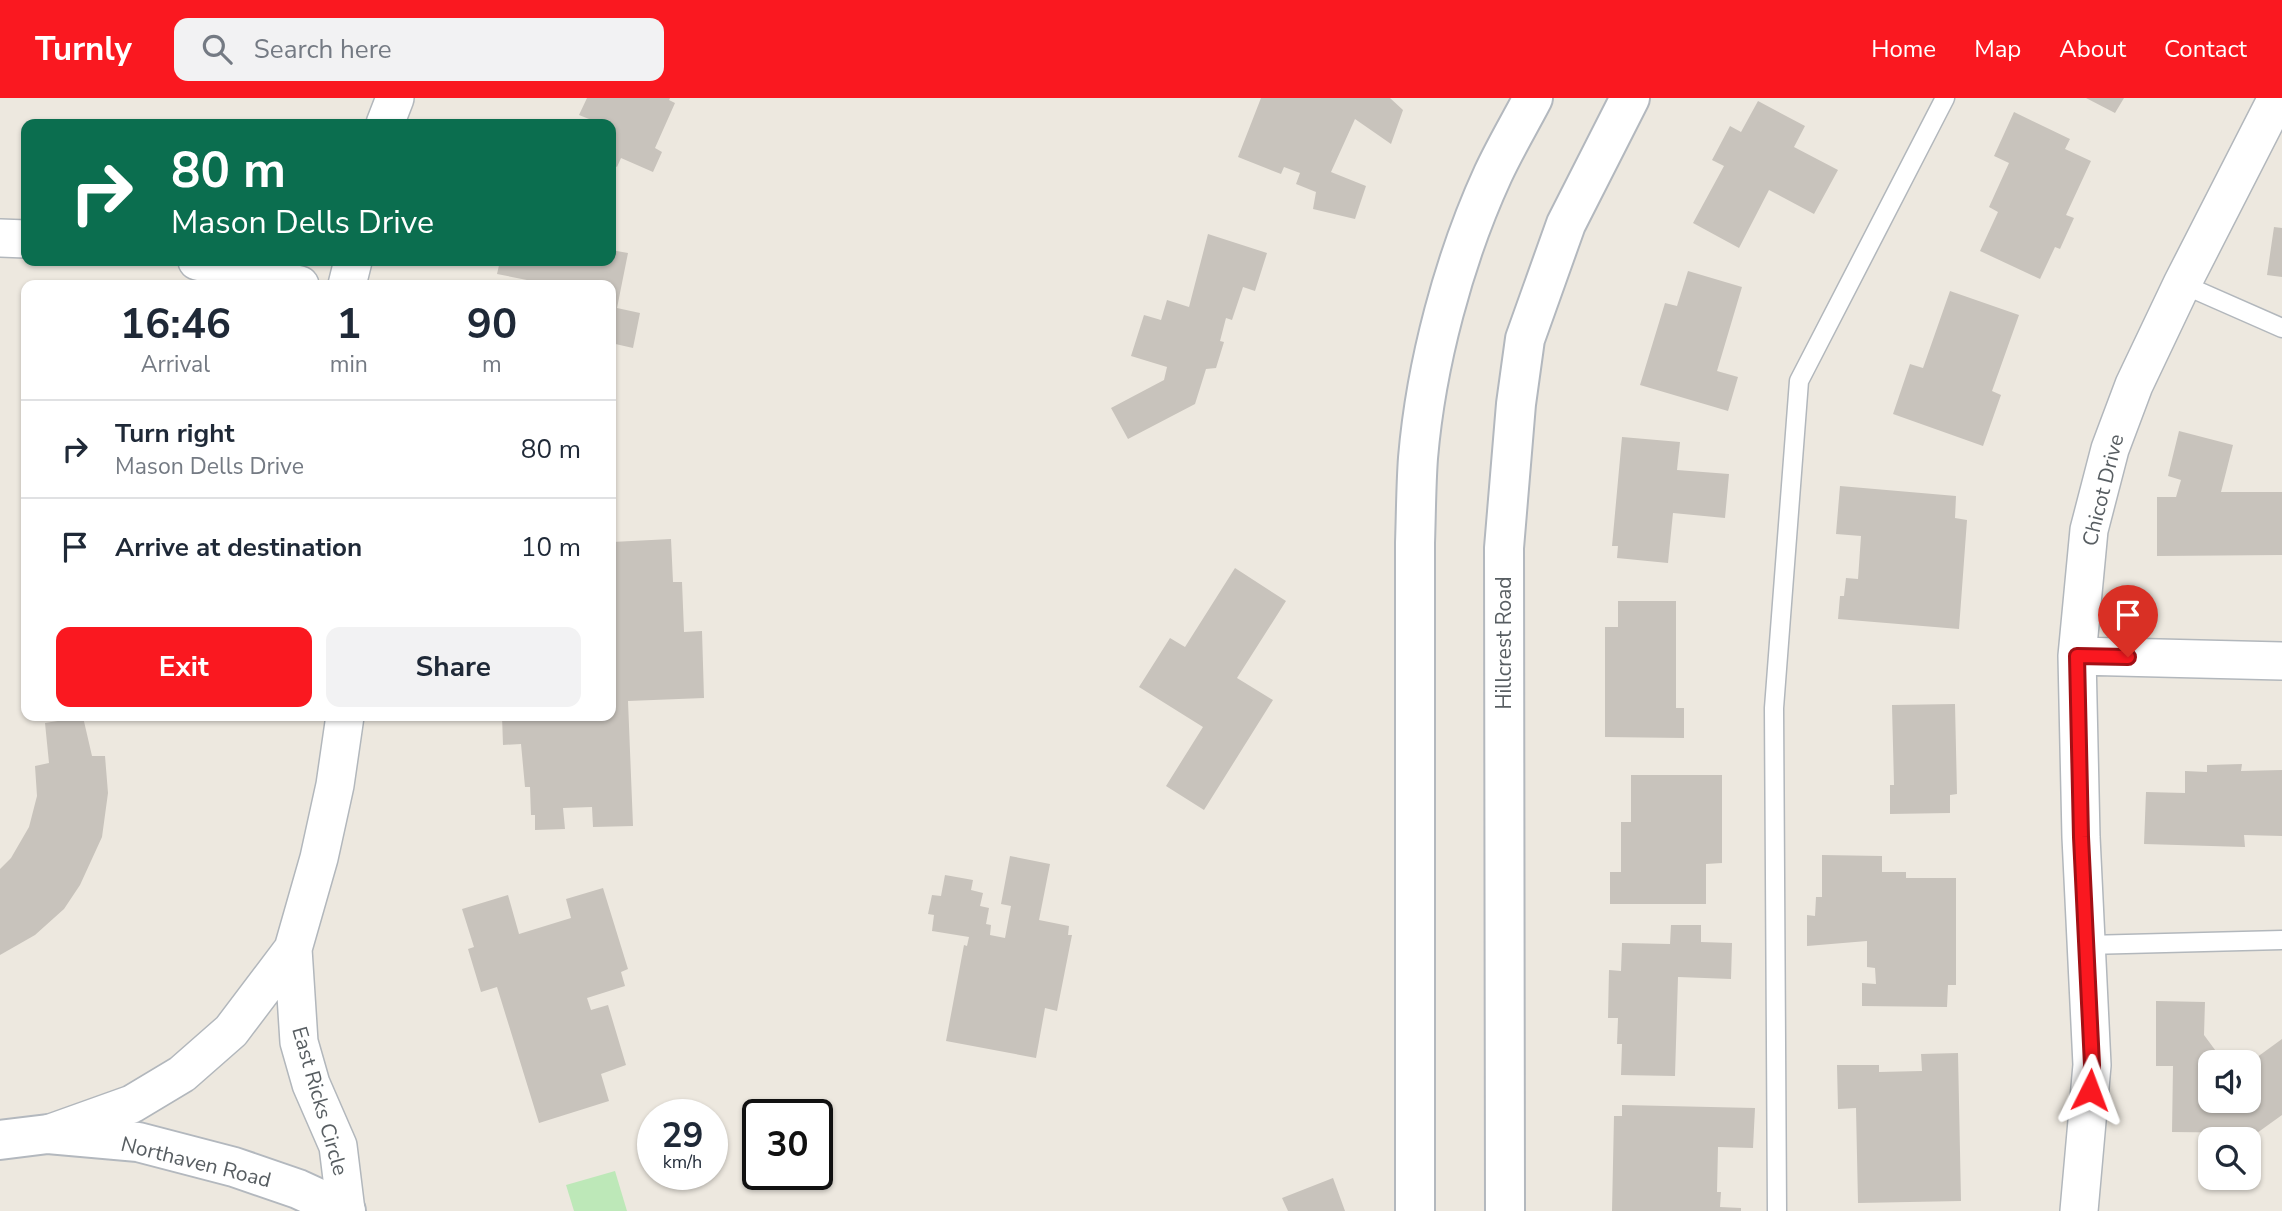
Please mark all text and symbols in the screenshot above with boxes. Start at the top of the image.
search box [174,18,664,81]
text: Turnly [35,27,132,72]
icon: search [198,30,236,68]
text: Search here [254,32,392,67]
text: Home [1871,33,1936,65]
text: Map [1974,33,2021,65]
text: About [2059,33,2126,65]
text: Contact [2164,33,2247,65]
text: 80 m [171,137,286,204]
icon: right [56,147,147,238]
text: Mason Dells Drive [171,201,434,244]
text: 16:46 [120,296,231,353]
text: 1 [336,296,361,353]
text: 90 [467,296,517,353]
text: Arrival [141,349,210,380]
text: min [330,349,368,380]
text: m [482,349,502,380]
text: Turn right [115,416,234,451]
icon: right [56,430,94,468]
street label: Chicot Drive [2076,431,2130,549]
text: 80 m [521,432,581,467]
text: Mason Dells Drive [115,451,304,482]
icon: arrive [56,528,94,566]
text: Arrive at destination [115,530,362,565]
text: 10 m [521,530,581,565]
street label: Hillcrest Road [1490,576,1518,710]
pin [2098,585,2158,657]
icon: arrive [2109,596,2147,634]
button: Exit [56,627,312,707]
button: Share [326,627,581,707]
street label: East Ricks Circle [285,1023,355,1179]
map controls [2198,1050,2261,1190]
button: sound [2198,1050,2261,1113]
position arrow [2053,1053,2127,1127]
speed limit sign: 30 [742,1099,833,1190]
text: 29 [661,1112,704,1159]
button: search [2198,1127,2261,1190]
street label: Northaven Road [118,1130,274,1194]
text: km/h [663,1150,702,1174]

